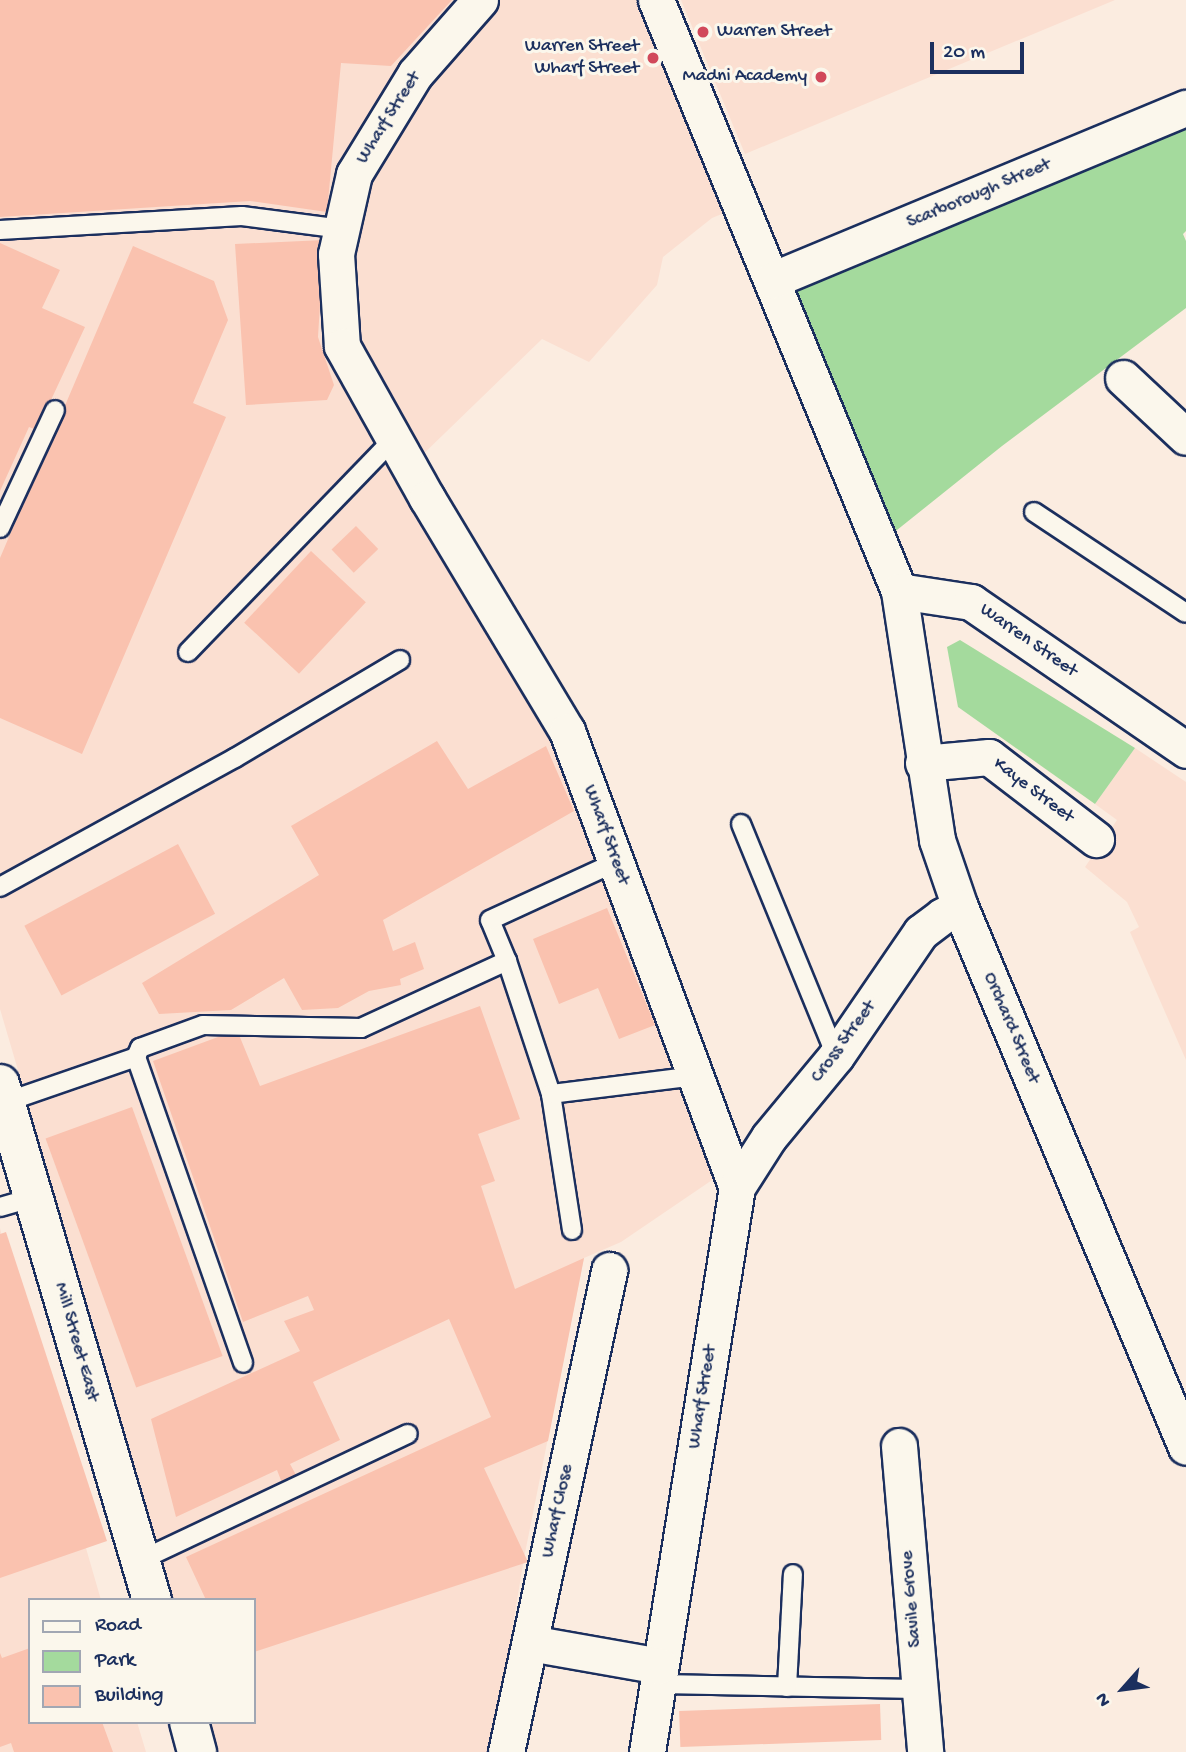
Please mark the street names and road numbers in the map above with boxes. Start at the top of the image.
street label: Wharf Street [352,68,426,168]
street label: Scarborough Street [904,153,1054,235]
street label: Warren Street [975,599,1081,683]
street label: Kaye Street [988,753,1078,829]
street label: Wharf Street [577,782,635,888]
street label: Orchard Street [977,969,1045,1087]
street label: Cross Street [807,996,881,1088]
street label: Mill Street East [48,1280,104,1404]
street label: Wharf Street [684,1344,722,1450]
street label: Wharf Close [537,1462,579,1560]
street label: Savile Grove [896,1550,928,1648]

